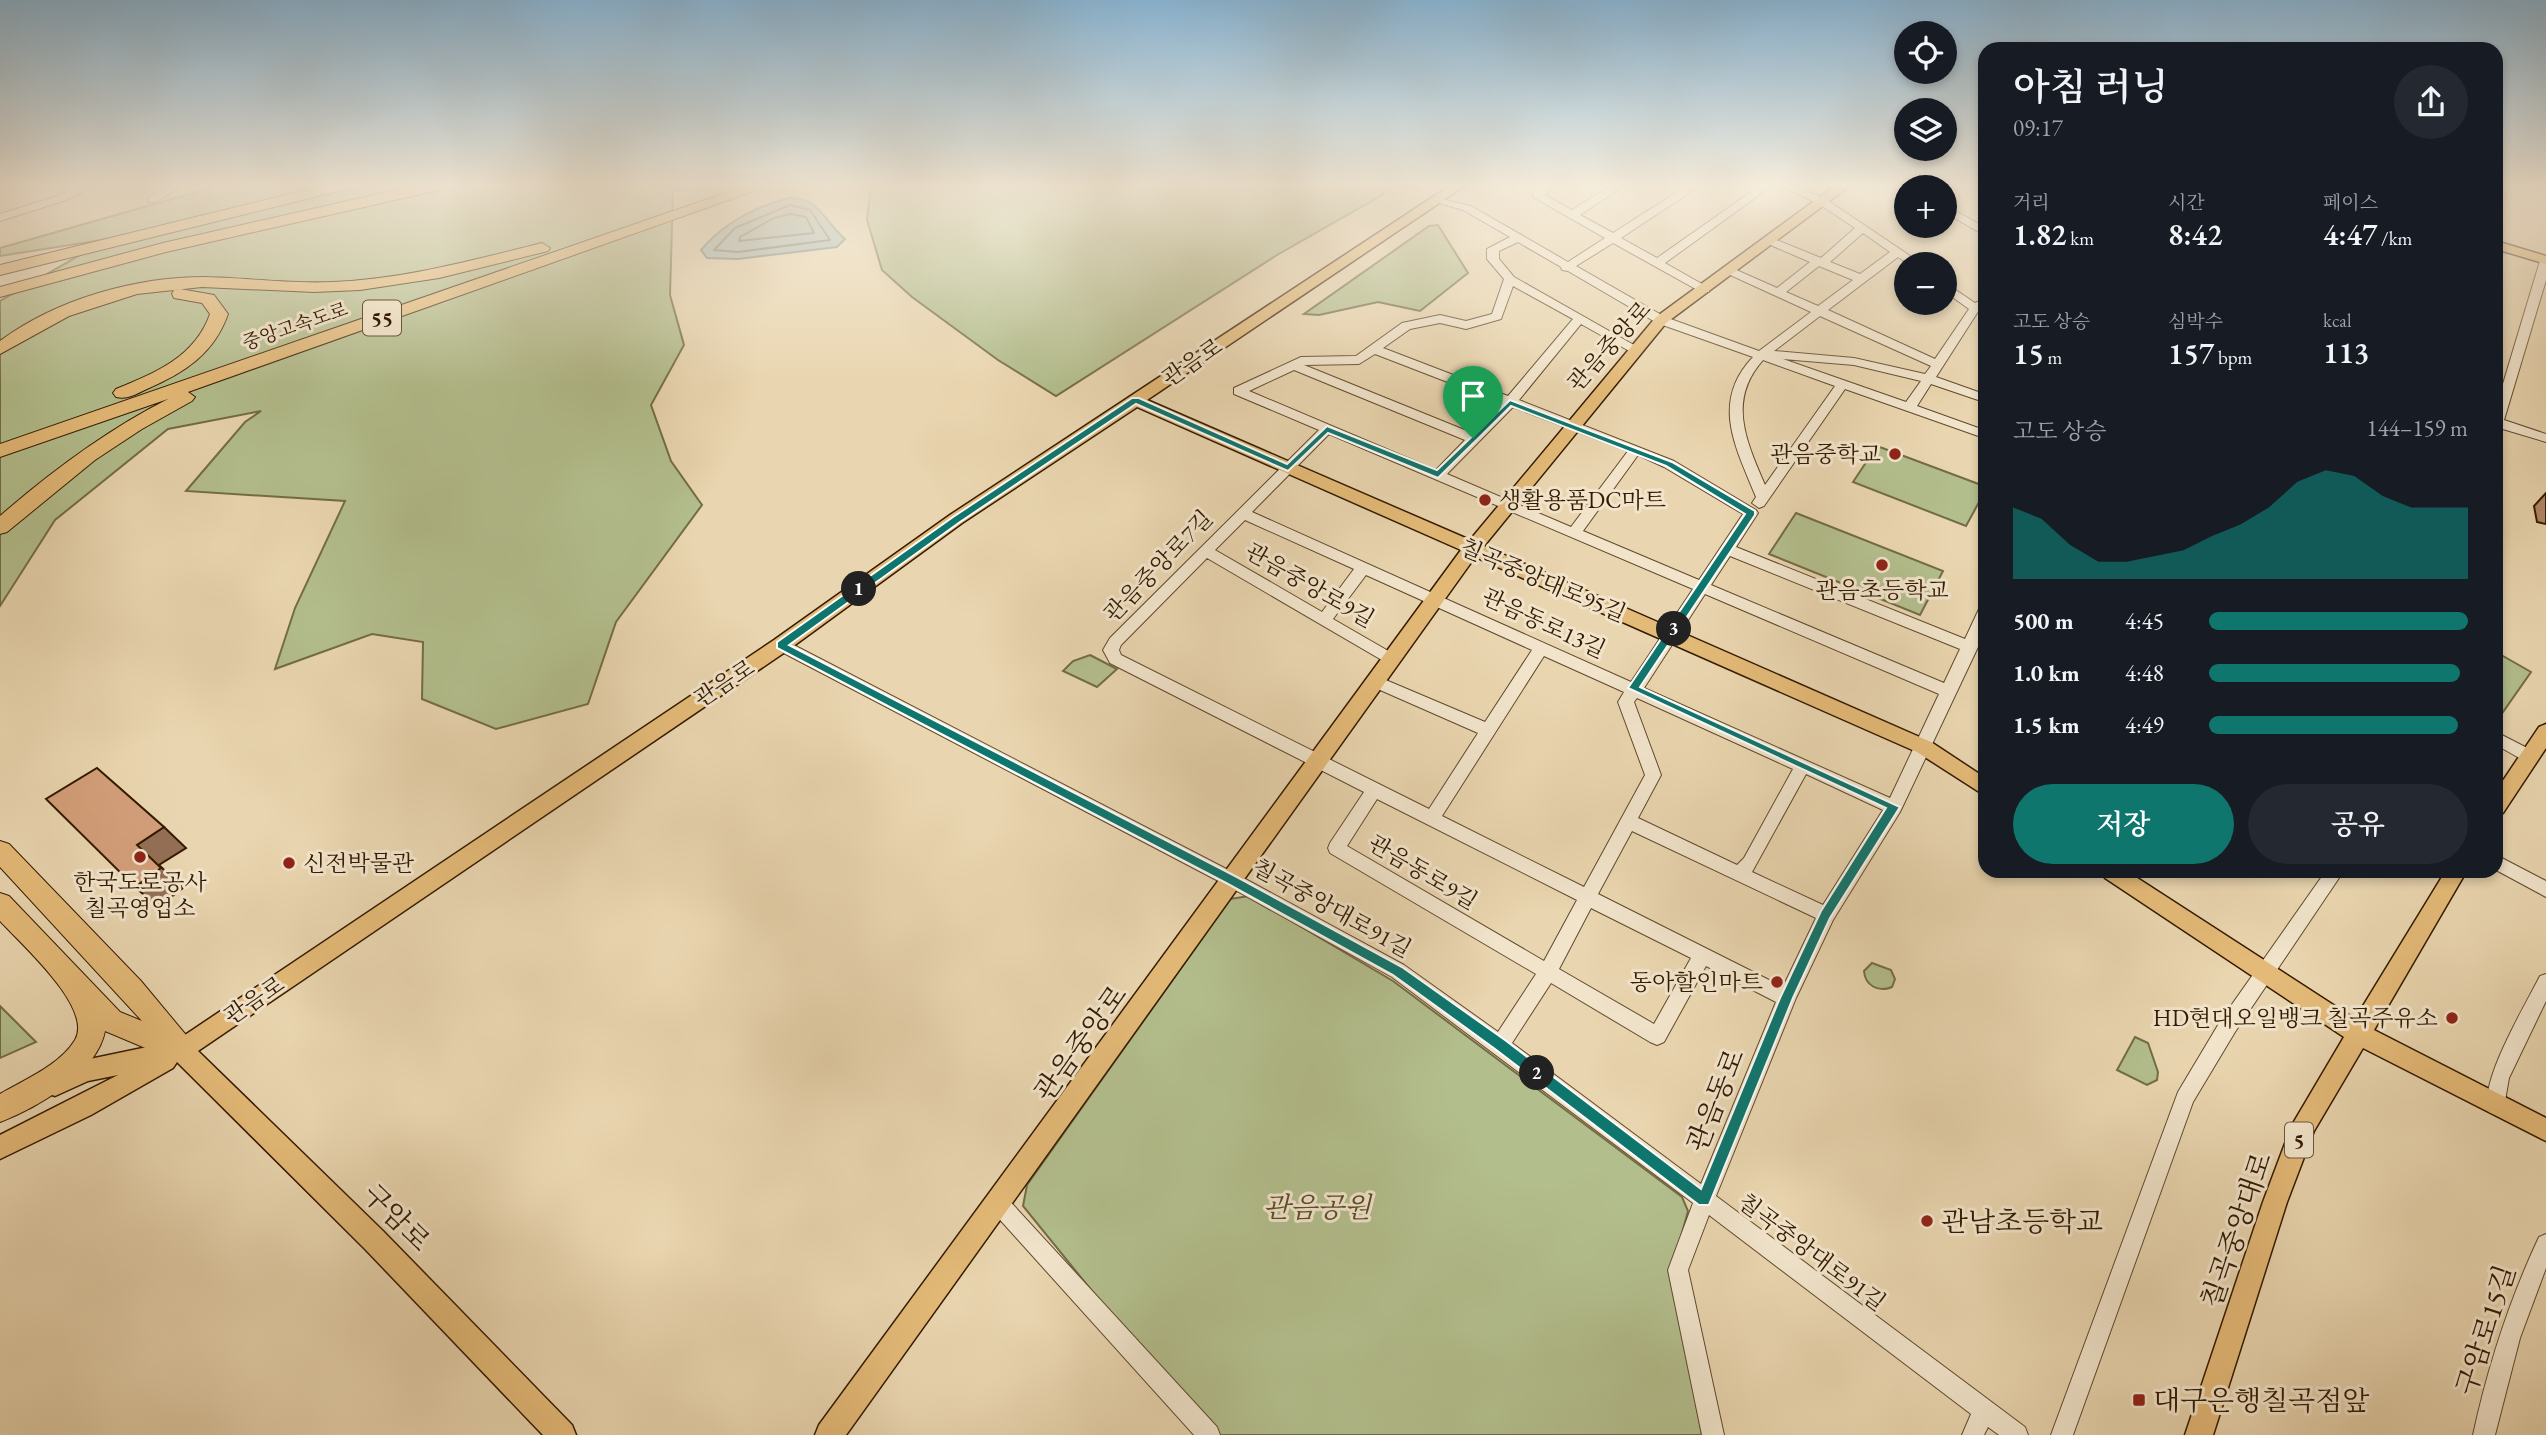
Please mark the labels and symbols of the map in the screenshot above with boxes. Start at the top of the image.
street label: 관음중앙로 [1561,295,1657,397]
street label: 중앙고속도로 [239,296,351,356]
road number: 55 [363,300,401,336]
street label: 관음로 [1156,331,1228,393]
pin [1443,366,1503,438]
place label: 관음중학교 [1770,439,1881,469]
marker: 관음중학교 [1887,446,1903,462]
place label: 생활용품DC마트 [1499,485,1666,515]
marker: 생활용품DC마트 [1477,492,1493,508]
street label: 관음중앙로7길 [1097,504,1219,628]
street label: 칠곡중앙대로95길 [1455,531,1631,629]
street label: 관음중앙로9길 [1240,536,1380,634]
marker: 관음초등학교 [1874,557,1890,573]
pin: 1 [842,572,876,606]
place label: 관음초등학교 [1815,575,1949,605]
street label: 관음동로13길 [1477,581,1611,665]
pin: 3 [1656,612,1692,646]
street label: 관음로 [688,652,760,714]
street label: 관음동로9길 [1363,828,1483,916]
place label: 신전박물관 [303,848,415,878]
marker: 한국도로공사 칠곡영업소 [132,849,148,865]
street label: 칠곡중앙대로91길 [1247,852,1417,964]
marker: 신전박물관 [281,855,297,871]
place label: 한국도로공사 칠곡영업소 [73,867,207,923]
place label: 동아할인마트 [1630,967,1763,997]
street label: 관음로 [218,969,290,1031]
marker: 동아할인마트 [1769,974,1785,990]
street label: 관음중앙로 [1026,978,1134,1108]
place label: HD현대오일뱅크 칠곡주유소 [2153,1003,2438,1033]
marker: HD현대오일뱅크 칠곡주유소 [2444,1010,2460,1026]
street label: 관음동로 [1678,1043,1752,1157]
pin: 2 [1520,1056,1554,1090]
road number: 5 [2285,1122,2313,1158]
street label: 칠곡중앙대로 [2193,1147,2279,1313]
street label: 구암로 [356,1176,438,1258]
street label: 칠곡중앙대로91길 [1732,1187,1892,1317]
park label: 관음공원 [1263,1189,1373,1225]
place label: 관남초등학교 [1941,1203,2103,1239]
marker: 관남초등학교 [1919,1213,1935,1229]
street label: 구암로15길 [2447,1260,2523,1400]
place label: 대구은행칠곡점앞 [2153,1382,2369,1418]
marker: 대구은행칠곡점앞 [2131,1392,2147,1408]

